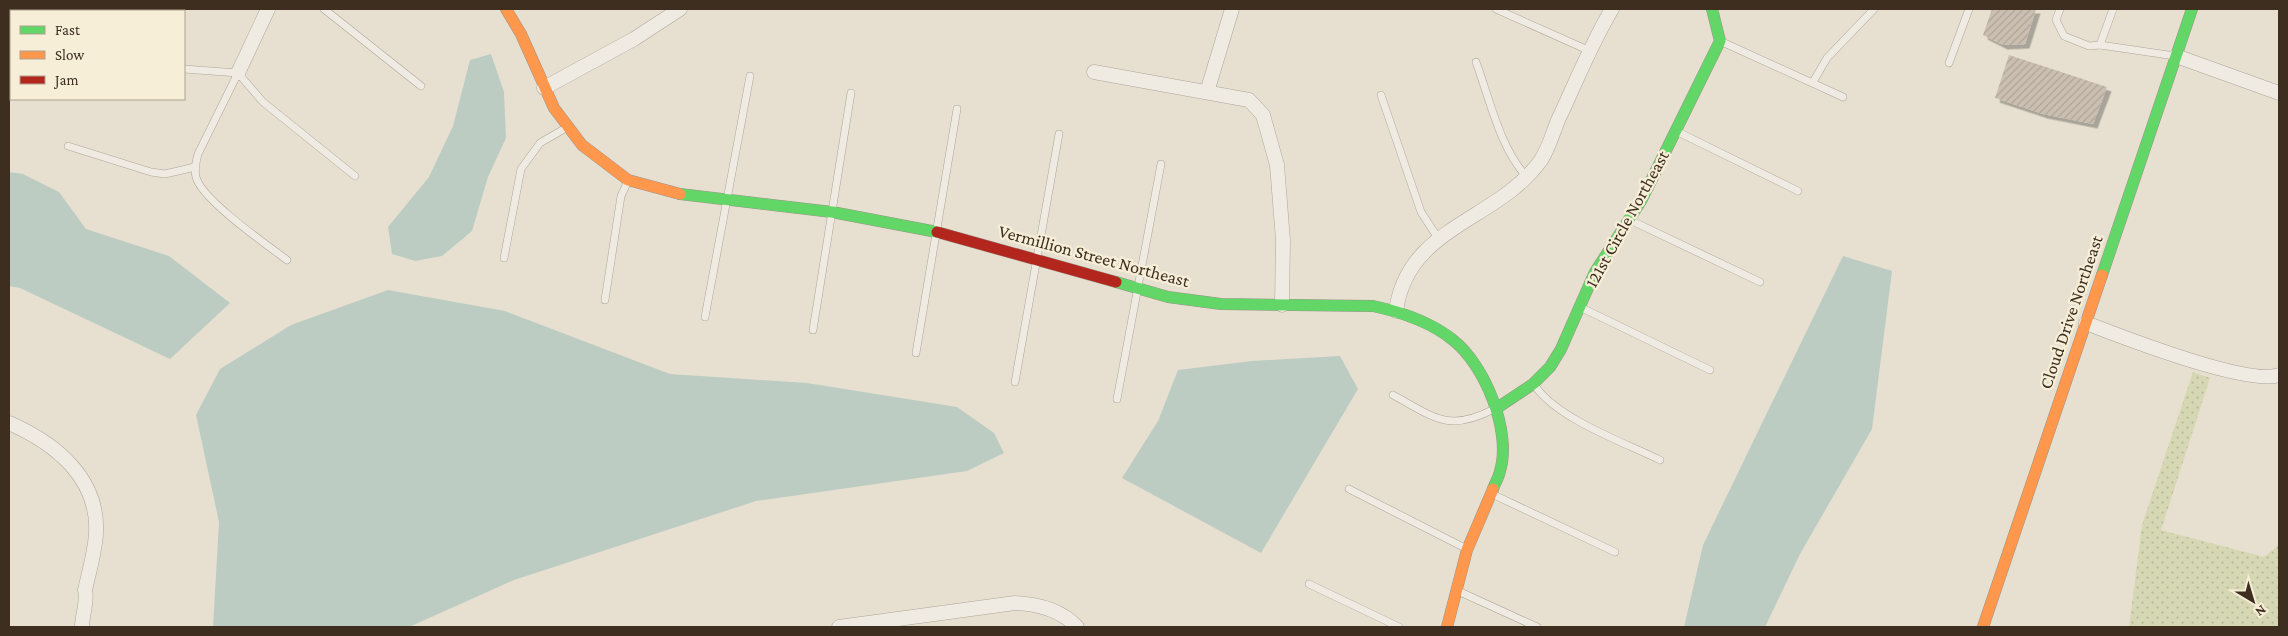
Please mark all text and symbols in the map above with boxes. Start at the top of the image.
legend [10,10,185,100]
text: Fast [55,22,81,38]
text: Slow [55,47,85,63]
text: Jam [53,72,78,89]
street label: 121st Circle Northeast [1581,146,1673,291]
street label: Vermillion Street Northeast [996,221,1193,291]
street label: Cloud Drive Northeast [2035,232,2107,391]
north arrow [2228,576,2278,626]
text: N [2252,602,2270,621]

